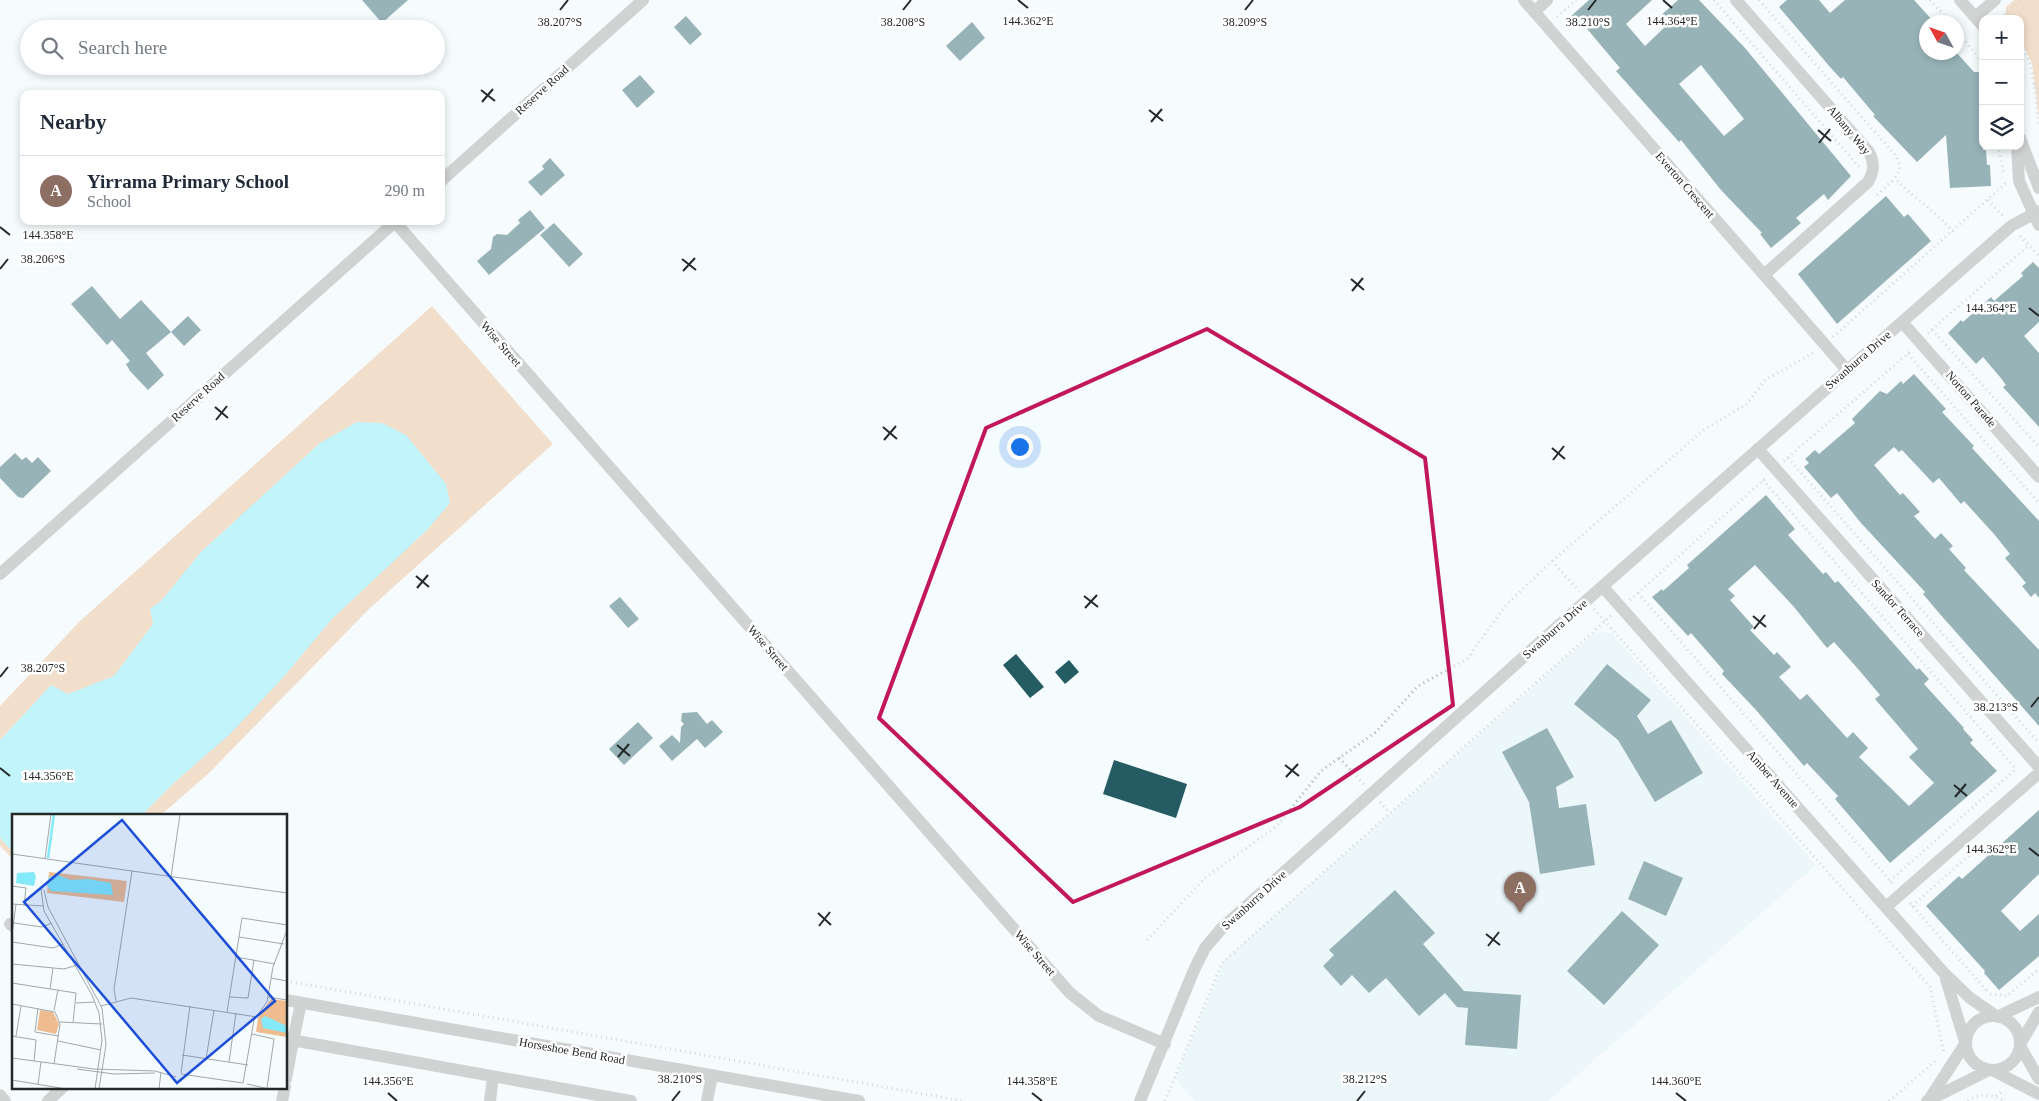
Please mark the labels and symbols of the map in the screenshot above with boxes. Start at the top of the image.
text: 144.362°E [1002,14,1054,28]
text: 144.364°E [1646,14,1698,28]
text: 38.207°S [538,15,582,29]
text: 38.208°S [881,15,925,29]
text: 38.209°S [1223,15,1267,29]
text: 38.210°S [1566,15,1610,29]
north arrow [1919,15,1964,60]
street label: Reserve Road [512,62,572,118]
street label: Albany Way [1824,103,1874,157]
street label: Everton Crescent [1653,149,1718,221]
text: 144.358°E [22,228,74,242]
text: 38.206°S [21,252,65,266]
text: 144.364°E [1965,301,2017,315]
street label: Wise Street [478,319,525,370]
street label: Swanburra Drive [1822,328,1894,392]
street label: Norton Parade [1943,368,1999,430]
street label: Reserve Road [168,369,228,425]
your location [1007,434,1033,460]
street label: Sandor Terrace [1869,576,1927,640]
street label: Swanburra Drive [1520,596,1590,662]
street label: Wise Street [745,623,792,674]
text: 38.207°S [21,661,65,675]
text: 38.213°S [1974,700,2018,714]
street label: Amber Avenue [1744,747,1802,811]
text: 144.356°E [22,769,74,783]
inset map [12,814,288,1088]
text: 144.362°E [1965,842,2017,856]
street label: Swanburra Drive [1219,867,1289,933]
pin: A [1504,872,1536,913]
street label: Wise Street [1012,928,1059,979]
street label: Horseshoe Bend Road [518,1035,626,1067]
text: 38.210°S [658,1072,702,1086]
text: 38.212°S [1343,1072,1387,1086]
text: 144.356°E [362,1074,414,1088]
text: 144.358°E [1006,1074,1058,1088]
text: 144.360°E [1650,1074,1702,1088]

